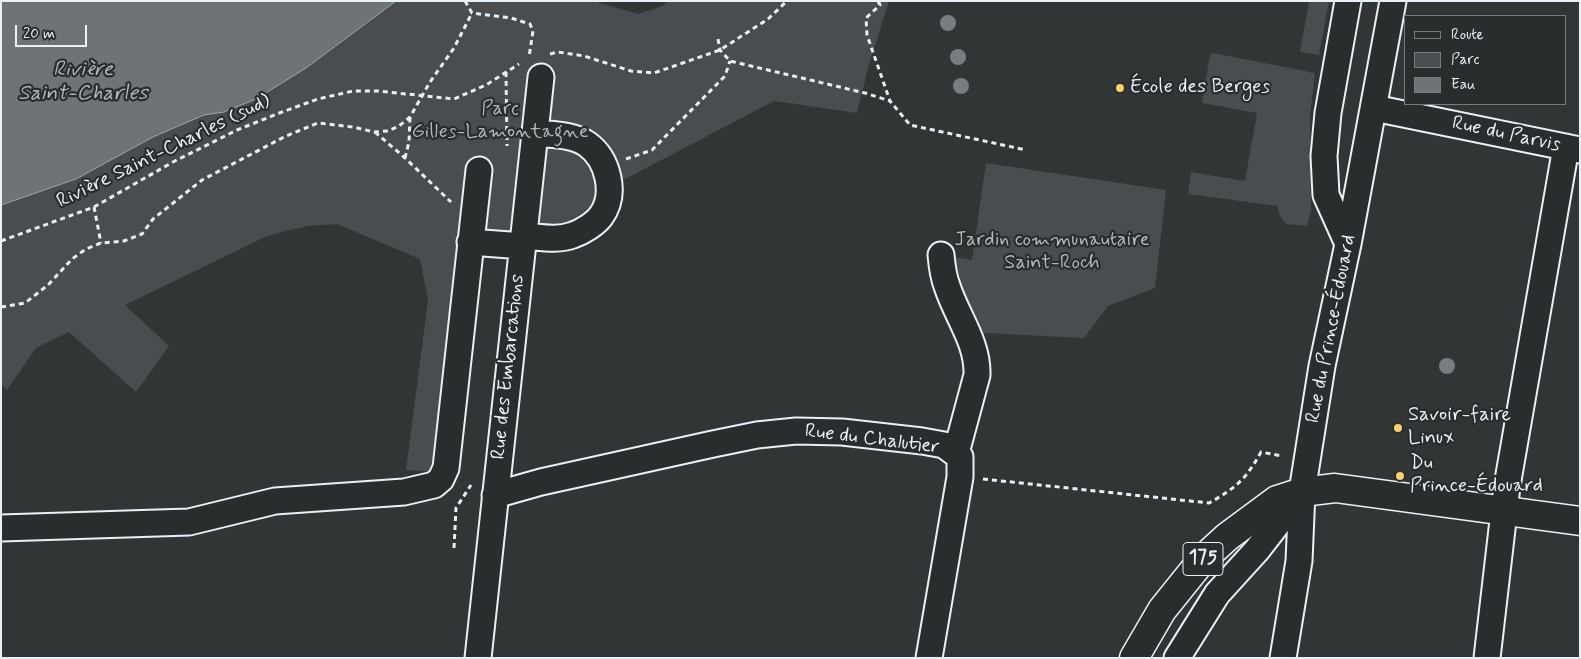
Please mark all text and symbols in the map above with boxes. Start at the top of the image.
scale bar [18,15,90,47]
legend [1404,15,1566,105]
text: 20 m [23,24,55,44]
text: Route [1451,25,1484,45]
text: Parc [1451,50,1479,70]
water label: Rivière Saint-Charles [18,58,148,108]
text: Eau [1451,75,1475,95]
place label: École des Berges [1130,76,1270,100]
marker: École des Berges [1114,82,1126,94]
street label: Rivière Saint-Charles (sud) [53,90,275,214]
park label: Parc Gilles-Lamontagne [411,98,589,145]
street label: Rue du Parvis [1450,112,1562,158]
park label: Jardin communautaire Saint-Roch [954,229,1150,276]
street label: Rue du Prince-Édouard [1302,233,1362,425]
street label: Rue des Embarcations [487,273,531,461]
place label: Savoir-faire Linux [1408,404,1511,451]
street label: Rue du Chalutier [803,420,941,460]
marker: Savoir-faire Linux [1392,422,1404,434]
place label: Du Prince-Édouard [1410,452,1543,499]
marker: Du Prince-Édouard [1394,470,1406,482]
road number: 175 [1183,542,1223,576]

